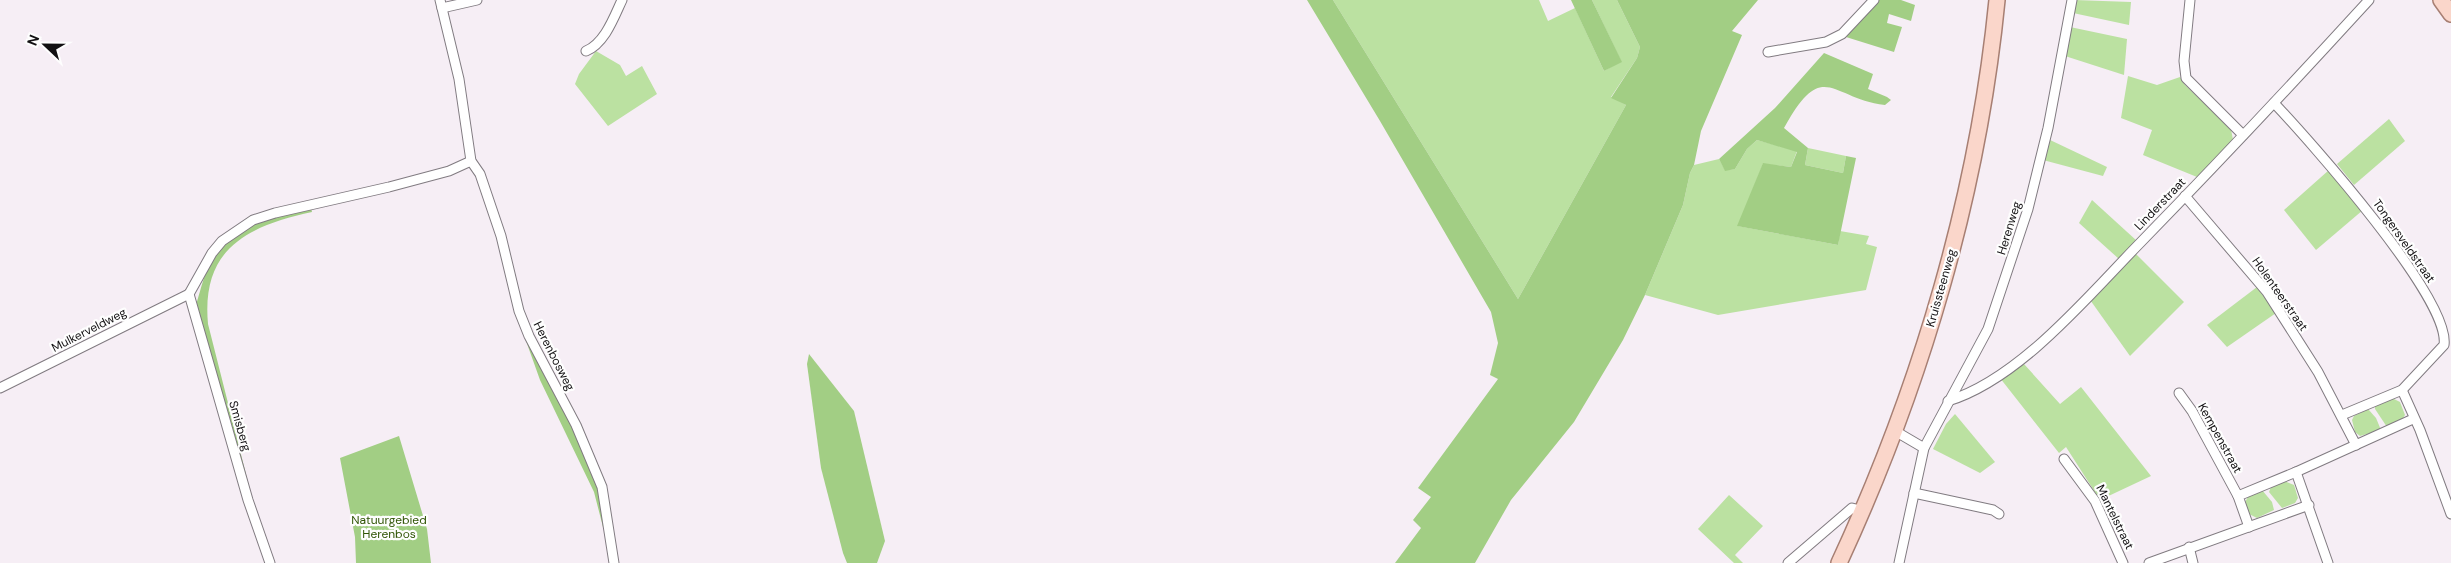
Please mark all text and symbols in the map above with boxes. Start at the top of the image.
north arrow [20,20,70,70]
text: N [23,32,43,48]
street label: Linderstraat [2131,174,2189,234]
street label: Tongersveldstraat [2369,196,2439,286]
street label: Herenweg [1993,199,2025,257]
street label: Kruissteenweg [1922,247,1960,329]
street label: Holenteerstraat [2249,254,2312,334]
street label: Mulkerveldweg [49,304,129,356]
street label: Herenbosweg [530,319,578,394]
street label: Smisberg [225,399,255,453]
street label: Kempenstraat [2194,400,2246,476]
street label: Mantelstraat [2092,482,2138,552]
park label: Natuurgebied Herenbos [351,512,427,542]

